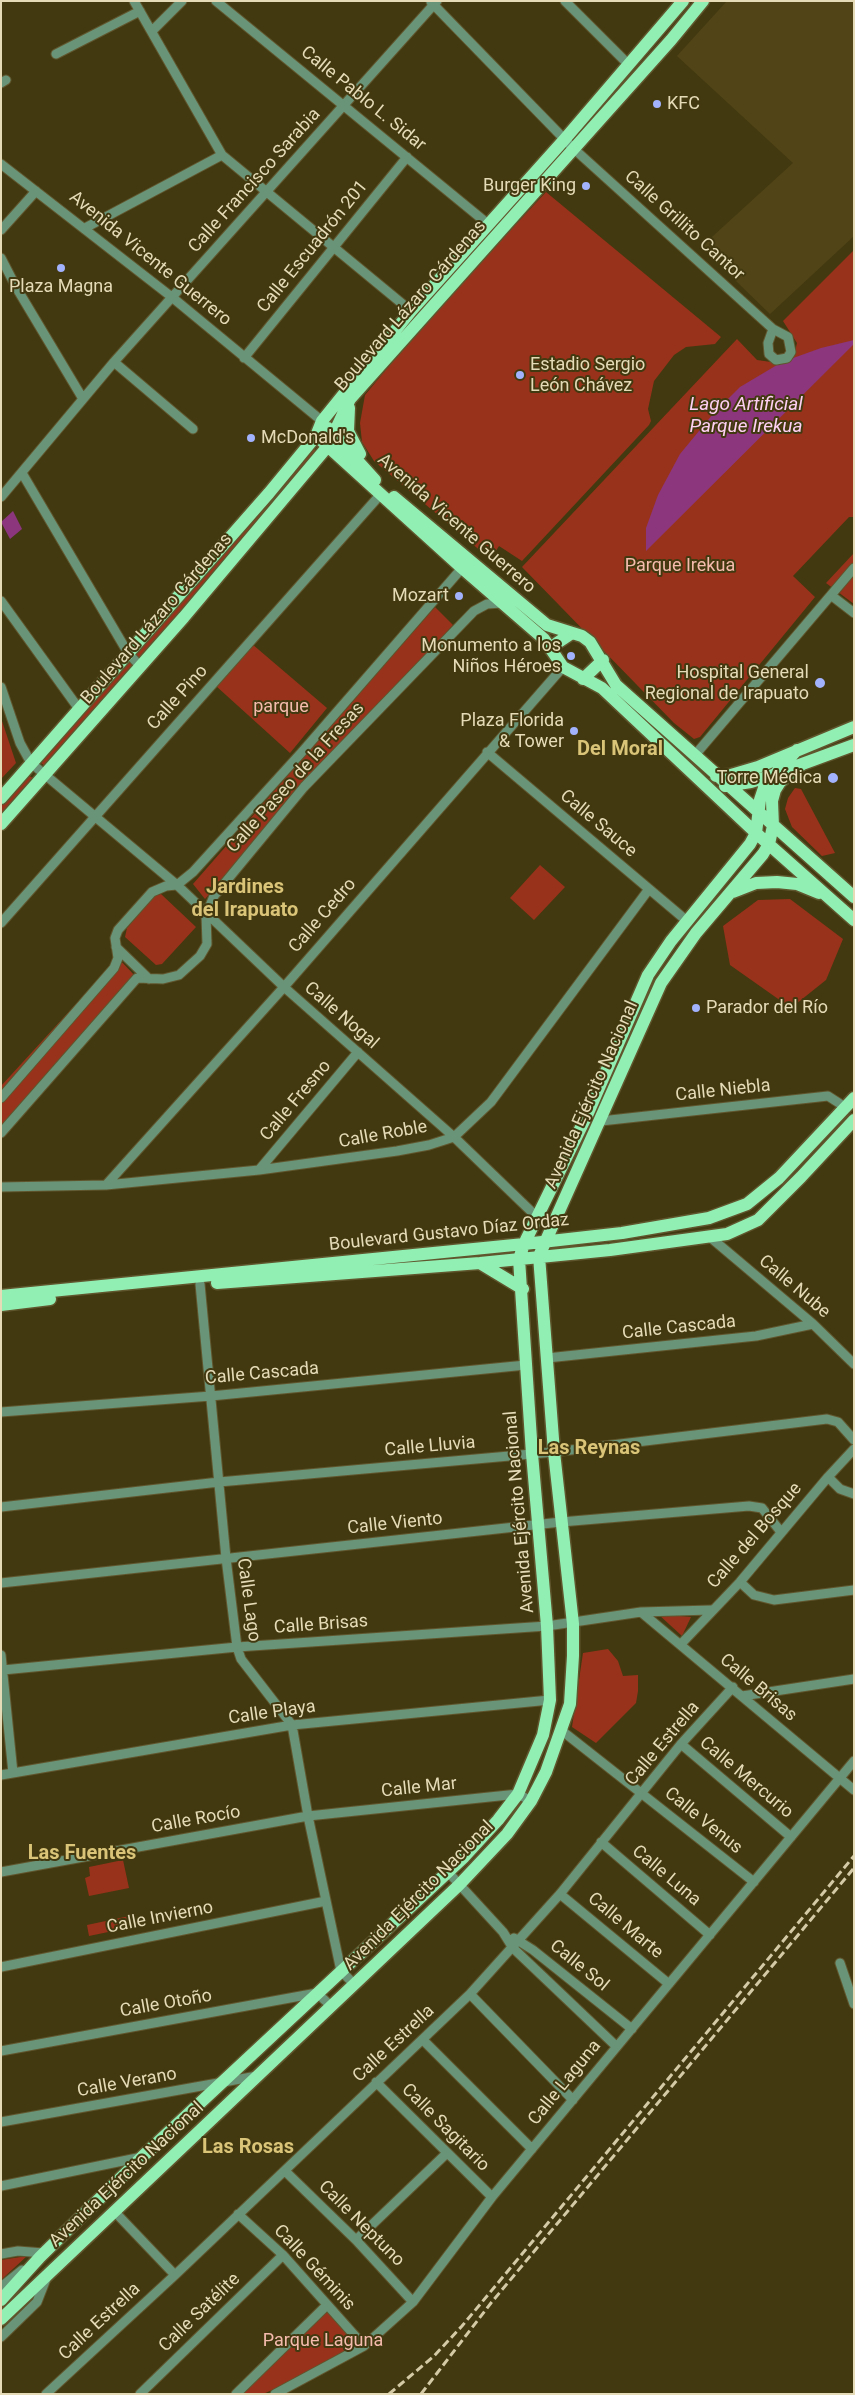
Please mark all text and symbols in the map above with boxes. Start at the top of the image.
street label: Calle Pablo L. Sidar [296,42,430,156]
place label: KFC [667,93,700,115]
marker: KFC [651,98,663,110]
street label: Calle Francisco Sarabia [184,104,326,258]
street label: Calle Grillito Cantor [620,166,748,286]
place label: Burger King [483,175,576,197]
street label: Calle Escuadrón 201 [253,176,373,318]
marker: Burger King [580,180,592,192]
street label: Avenida Vicente Guerrero [65,187,235,331]
street label: Boulevard Lázaro Cárdenas [331,216,491,396]
marker: Plaza Magna [55,262,67,274]
place label: Plaza Magna [9,276,113,298]
place label: Estadio Sergio León Chávez [530,354,645,396]
marker: Estadio Sergio León Chávez [514,369,526,381]
water label: Lago Artificial Parque Irekua [689,394,803,438]
place label: McDonald's [261,427,354,449]
marker: McDonald's [245,432,257,444]
street label: Avenida Vicente Guerrero [373,449,539,599]
street label: Boulevard Lázaro Cárdenas [77,529,237,709]
park label: Parque Irekua [625,555,735,577]
place label: Mozart [392,585,449,607]
marker: Mozart [453,590,465,602]
place label: Monumento a los Niños Héroes [421,635,561,678]
marker: Monumento a los Niños Héroes [565,650,577,662]
street label: Calle Pino [143,661,213,735]
place label: Hospital General Regional de Irapuato [645,662,809,704]
marker: Hospital General Regional de Irapuato [813,676,827,690]
park label: parque [253,696,309,718]
street label: Calle Paseo de la Fresas [223,698,369,858]
place label: Plaza Florida & Tower [460,710,564,752]
marker: Plaza Florida & Tower [568,725,580,737]
district label: Del Moral [577,738,663,762]
place label: Torre Médica [717,767,822,789]
marker: Torre Médica [826,771,840,785]
street label: Calle Sauce [555,786,641,862]
street label: Calle Cedro [285,874,361,958]
district label: Jardines del Irapuato [192,876,298,923]
street label: Calle Nogal [299,978,383,1054]
place label: Parador del Río [706,997,828,1019]
street label: Avenida Ejército Nacional [541,998,643,1192]
marker: Parador del Río [690,1002,702,1014]
street label: Calle Fresno [256,1056,336,1146]
street label: Calle Niebla [674,1075,772,1107]
street label: Calle Roble [337,1117,429,1153]
street label: Boulevard Gustavo Díaz Ordaz [328,1210,570,1256]
street label: Calle Nube [754,1251,834,1323]
street label: Calle Cascada [621,1311,737,1345]
street label: Calle Cascada [204,1358,320,1390]
street label: Avenida Ejército Nacional [500,1410,540,1614]
street label: Calle Lluvia [384,1432,476,1462]
district label: Las Reynas [538,1437,640,1461]
street label: Calle del Bosque [703,1479,807,1593]
street label: Calle Viento [346,1508,444,1540]
street label: Calle Lago [231,1557,265,1643]
street label: Calle Brisas [273,1611,369,1639]
street label: Calle Brisas [715,1649,801,1727]
street label: Calle Playa [227,1696,317,1730]
street label: Calle Estrella [621,1697,705,1791]
street label: Calle Mercurio [695,1733,797,1823]
street label: Calle Mar [380,1773,458,1803]
street label: Calle Venus [660,1783,746,1859]
street label: Calle Rocío [150,1802,242,1838]
street label: Avenida Ejército Nacional [340,1817,498,1975]
street label: Calle Luna [627,1841,705,1911]
district label: Las Fuentes [28,1842,136,1866]
street label: Calle Marte [583,1888,667,1964]
street label: Calle Invierno [105,1897,215,1939]
street label: Calle Sol [545,1936,613,1996]
street label: Calle Otoño [118,1985,214,2023]
street label: Calle Estrella [349,2001,439,2087]
street label: Calle Laguna [524,2036,606,2130]
street label: Calle Verano [76,2064,178,2102]
street label: Calle Sagitario [396,2079,494,2177]
street label: Avenida Ejército Nacional [45,2098,209,2252]
district label: Las Rosas [202,2136,294,2160]
street label: Calle Neptuno [313,2176,409,2272]
street label: Calle Géminis [269,2220,359,2316]
street label: Calle Satélite [155,2269,245,2357]
street label: Calle Estrella [55,2279,145,2365]
park label: Parque Laguna [263,2330,383,2352]

